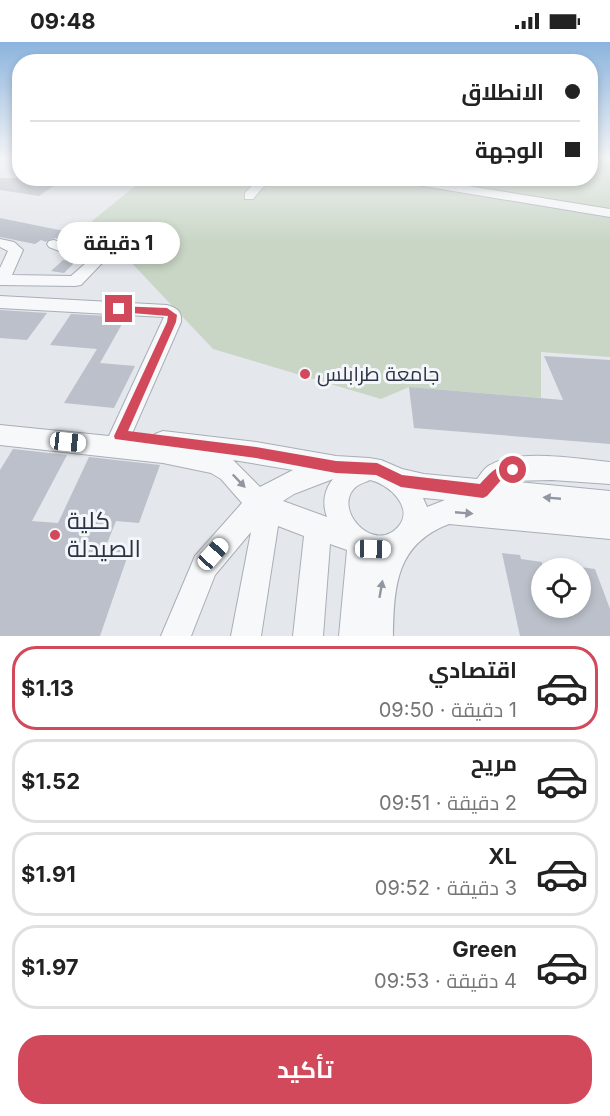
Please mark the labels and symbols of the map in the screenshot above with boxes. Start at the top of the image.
callout: 1 دقيقة [57,222,180,264]
route end [105,295,132,322]
place label: جامعة طرابلس [317,362,439,387]
marker: جامعة طرابلس [298,367,312,381]
car [49,431,87,453]
route start [499,456,526,483]
one-way arrow [232,474,246,489]
one-way arrow [542,493,561,503]
place label: كلية الصيدلة [67,506,141,563]
one-way arrow [455,508,474,518]
marker: كلية الصيدلة [48,528,62,542]
car [194,535,232,573]
car [355,540,391,558]
one-way arrow [377,579,386,598]

